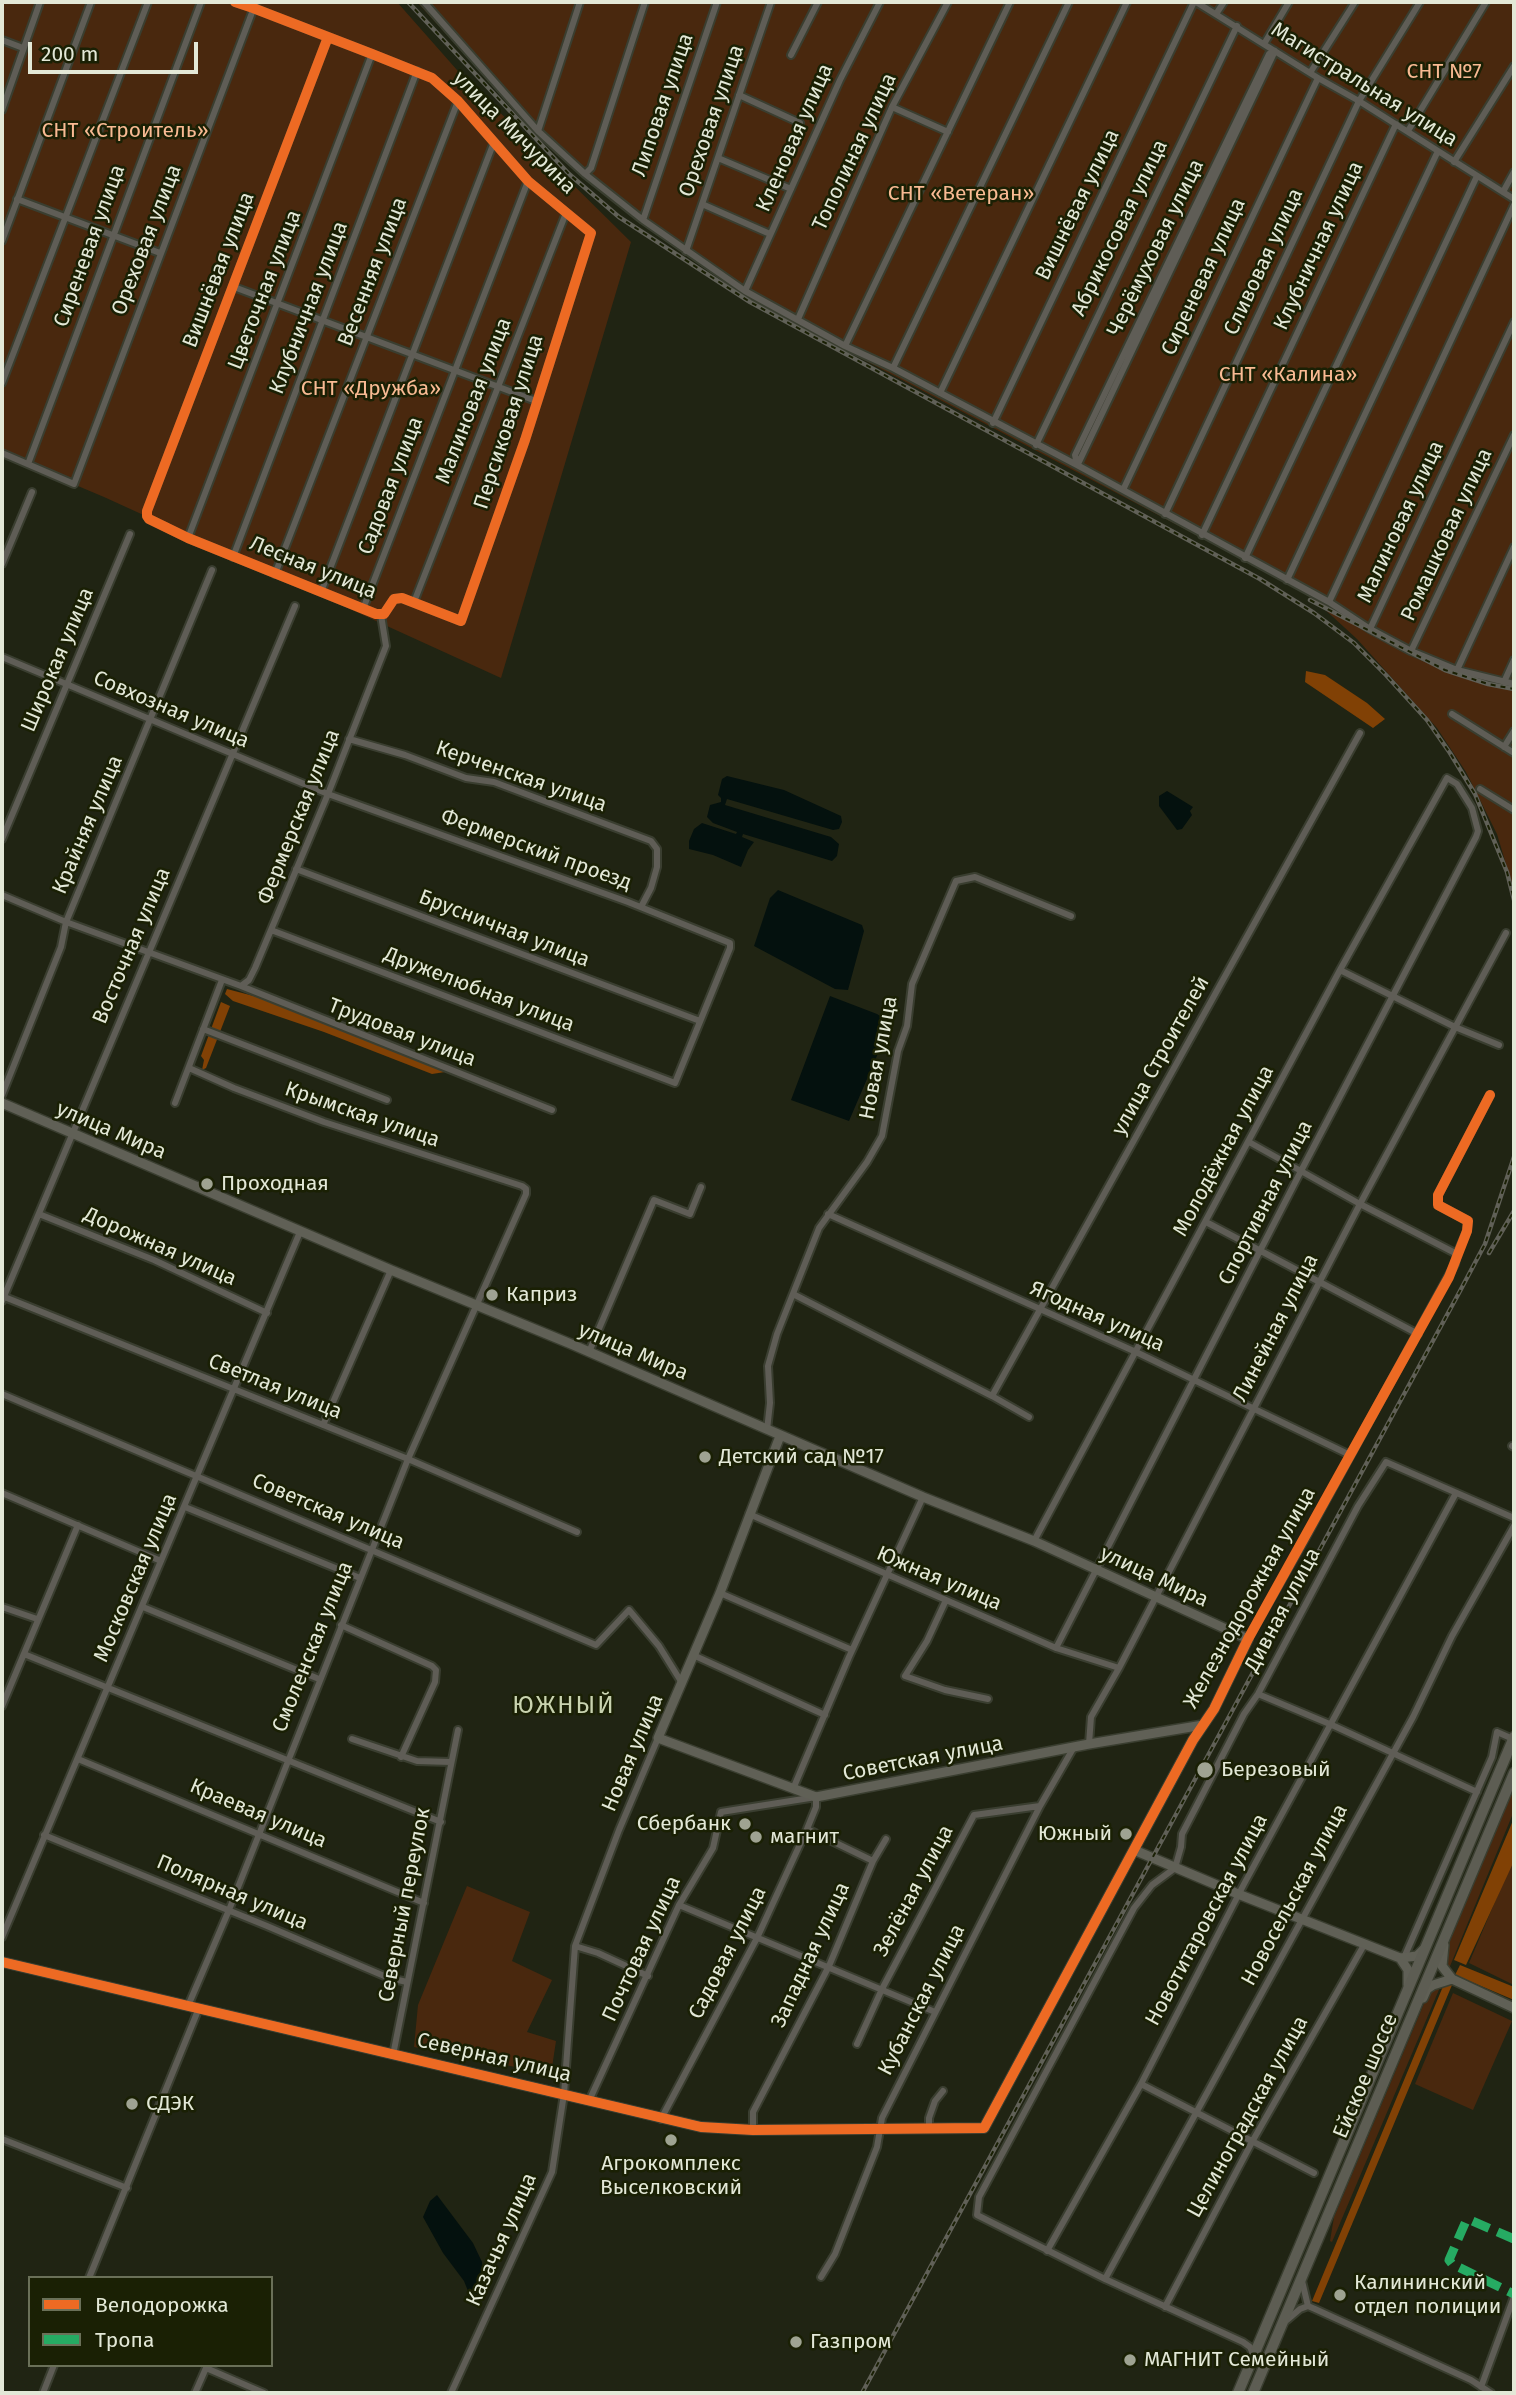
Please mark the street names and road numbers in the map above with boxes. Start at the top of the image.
street label: Магистральная улица [1266,17,1462,153]
street label: Липовая улица [627,30,699,180]
street label: Ореховая улица [674,42,750,200]
street label: Кленовая улица [751,60,839,216]
street label: улица Мичурина [447,66,581,200]
street label: Тополиная улица [808,69,902,235]
street label: Вишнёвая улица [1031,125,1125,285]
street label: Абрикосовая улица [1066,136,1174,320]
street label: Черёмуховая улица [1102,156,1210,340]
street label: Клубничная улица [1269,158,1369,334]
street label: Ореховая улица [107,161,187,319]
street label: Сиреневая улица [49,162,131,330]
street label: Сливовая улица [1219,185,1309,339]
street label: Вишнёвая улица [178,189,260,351]
street label: Весенняя улица [333,194,413,350]
street label: Сиреневая улица [1157,194,1251,360]
street label: Цветочная улица [223,207,307,373]
street label: Клубничная улица [264,218,354,398]
street label: Малиновая улица [431,314,517,488]
street label: Персиковая улица [469,331,549,513]
street label: Садовая улица [353,414,429,558]
street label: Малиновая улица [1352,437,1450,607]
street label: Ромашковая улица [1396,445,1498,625]
street label: Лесная улица [246,531,380,605]
street label: Широкая улица [16,584,100,736]
street label: Совхозная улица [89,666,253,754]
street label: Фермерская улица [252,726,346,908]
street label: Керченская улица [432,736,610,818]
street label: Крайняя улица [47,752,129,898]
street label: Фермерский проезд [437,804,635,896]
street label: Восточная улица [88,864,176,1028]
street label: Брусничная улица [415,885,593,973]
street label: Дружелюбная улица [380,942,578,1038]
street label: улица Строителей [1107,972,1215,1140]
street label: Трудовая улица [325,993,479,1073]
street label: Новая улица [855,994,903,1122]
street label: Молодёжная улица [1168,1061,1280,1241]
street label: Крымская улица [281,1077,443,1153]
street label: улица Мира [52,1097,170,1165]
street label: Спортивная улица [1214,1116,1318,1290]
street label: Дорожная улица [80,1202,240,1292]
street label: Линейная улица [1228,1250,1324,1406]
street label: Ягодная улица [1026,1276,1168,1358]
street label: улица Мира [574,1318,692,1386]
street label: Светлая улица [205,1349,345,1425]
street label: Советская улица [248,1469,408,1555]
street label: Железнодорожная улица [1179,1483,1321,1713]
street label: Московская улица [89,1490,183,1666]
street label: Южная улица [873,1541,1005,1617]
street label: улица Мира [1096,1541,1212,1613]
street label: Дивная улица [1240,1544,1326,1676]
street label: Смоленская улица [267,1558,359,1736]
street label: Новая улица [597,1690,669,1816]
street label: Советская улица [841,1731,1005,1787]
street label: Краевая улица [186,1774,330,1854]
street label: Новосельская улица [1236,1800,1354,1990]
street label: Северный переулок [374,1806,436,2004]
street label: Новотитаровская улица [1140,1810,1274,2030]
street label: Зелёная улица [869,1821,959,1961]
street label: Полярная улица [153,1850,311,1936]
street label: Почтовая улица [597,1872,687,2026]
street label: Западная улица [766,1878,856,2032]
street label: Садовая улица [684,1882,772,2024]
street label: Кубанская улица [873,1920,971,2080]
street label: Ейское шоссе [1328,2010,1404,2142]
street label: Целиноградская улица [1182,2012,1314,2222]
street label: Северная улица [414,2028,574,2088]
street label: Казачья улица [461,2169,543,2311]

